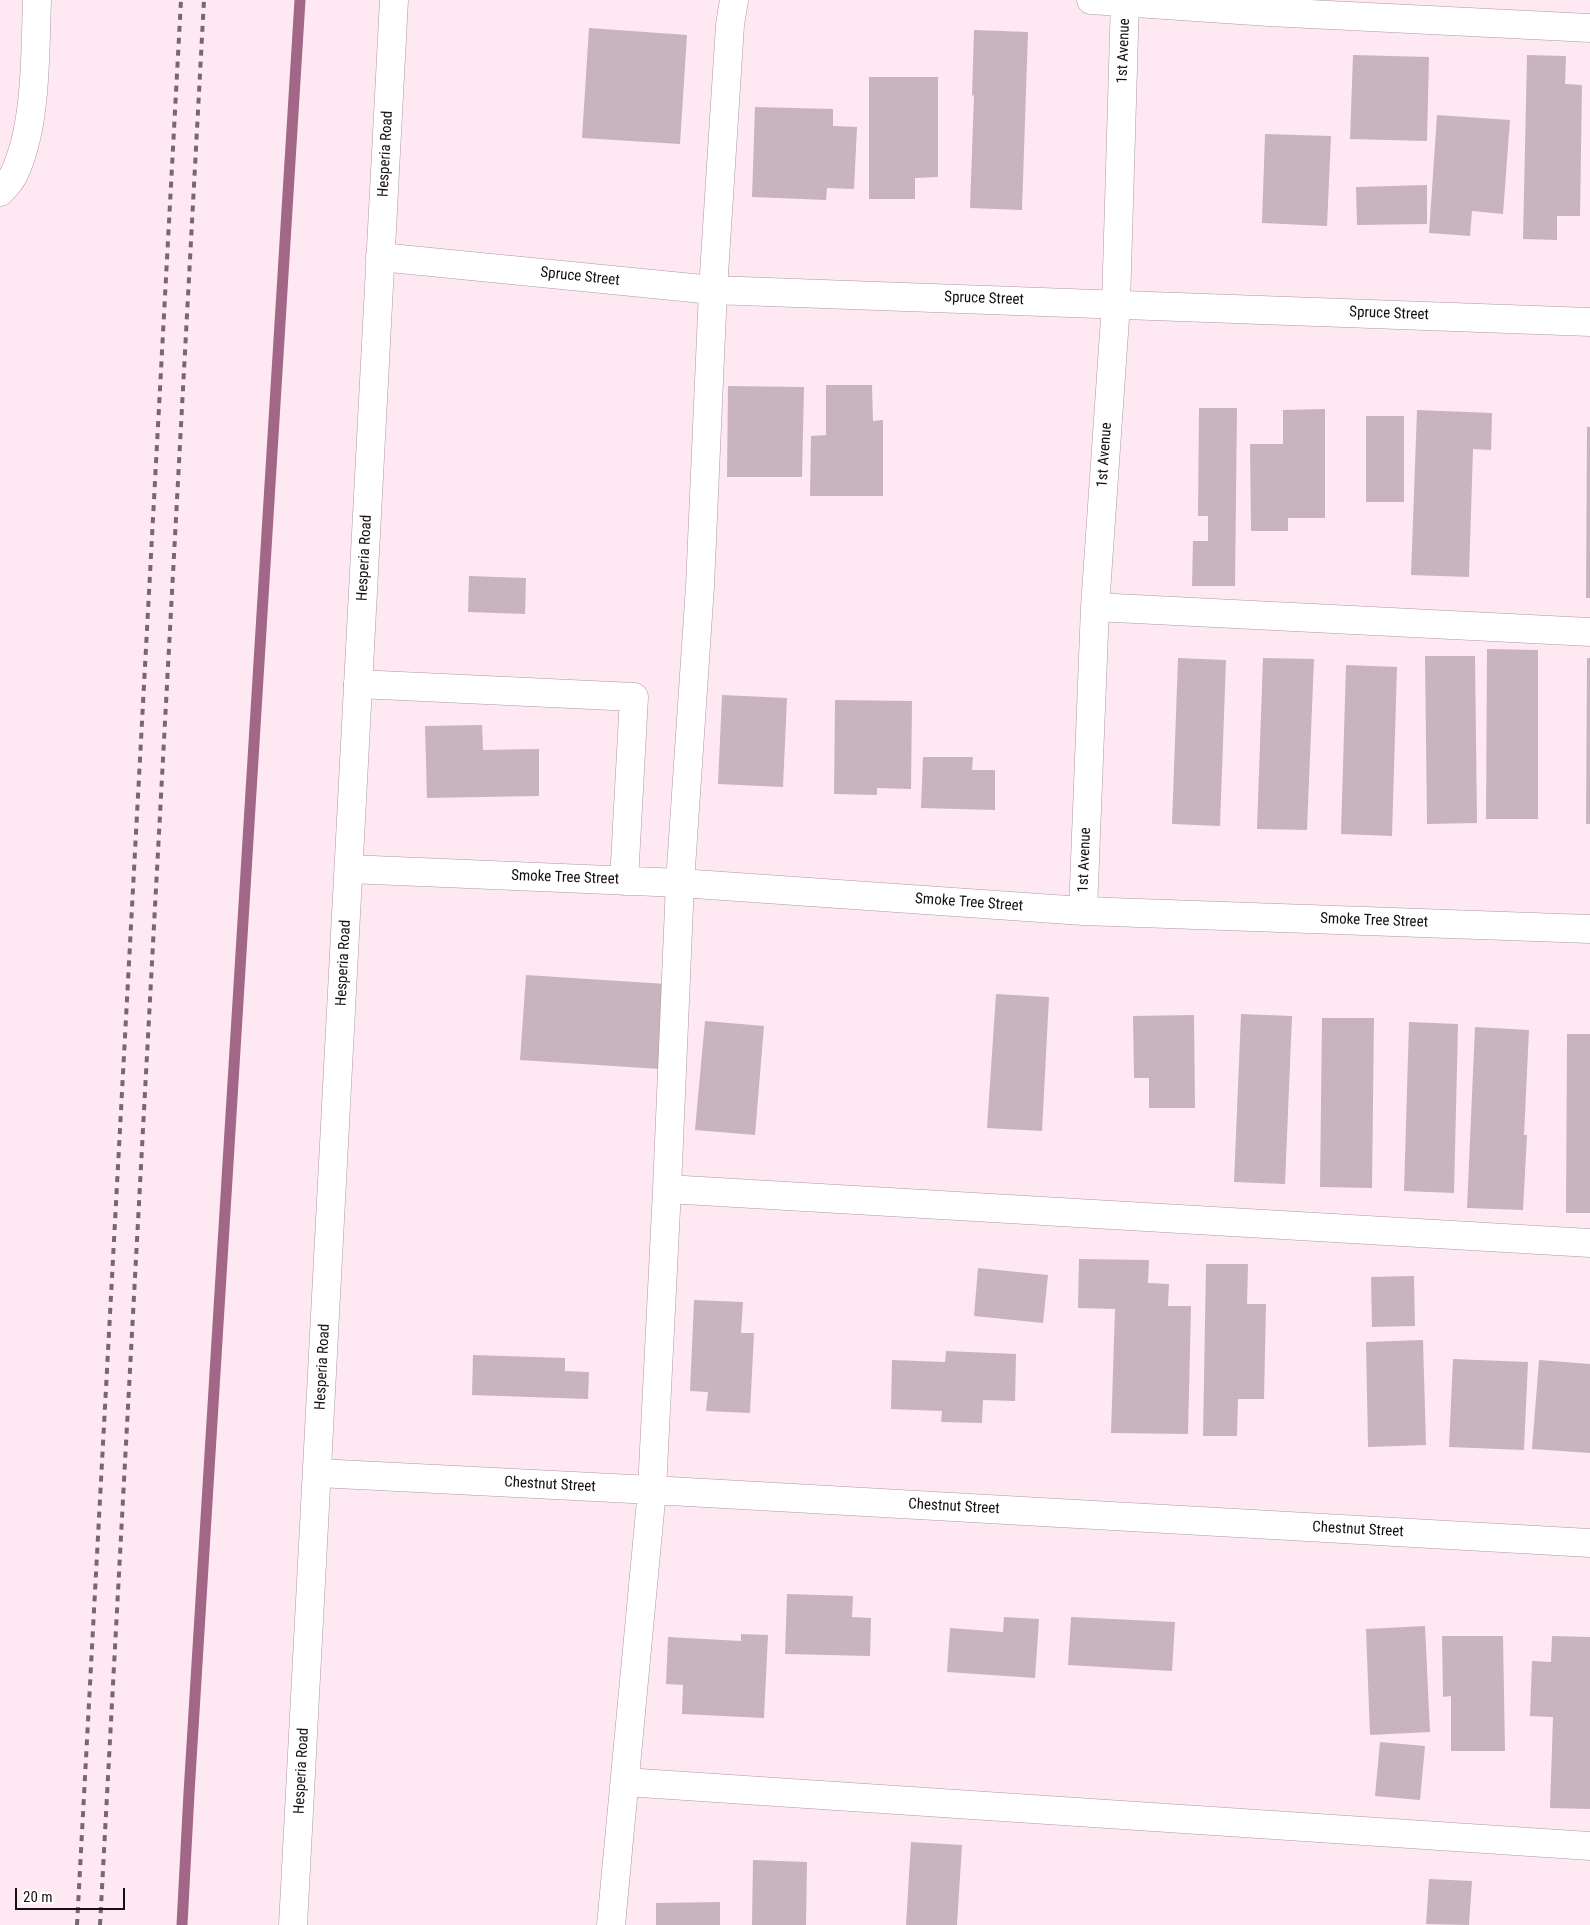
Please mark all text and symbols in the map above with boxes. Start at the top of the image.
street label: 1st Avenue [1114,18,1134,84]
street label: Hesperia Road [375,110,397,198]
street label: Spruce Street [540,264,620,290]
street label: Spruce Street [944,289,1024,309]
street label: Spruce Street [1349,304,1429,324]
street label: 1st Avenue [1094,422,1116,488]
street label: Hesperia Road [354,514,376,602]
street label: 1st Avenue [1075,827,1095,893]
street label: Smoke Tree Street [511,867,619,889]
street label: Smoke Tree Street [914,890,1024,916]
street label: Smoke Tree Street [1320,910,1428,932]
street label: Hesperia Road [333,919,355,1007]
street label: Hesperia Road [312,1323,334,1411]
street label: Chestnut Street [504,1474,596,1496]
street label: Chestnut Street [908,1496,1000,1518]
street label: Chestnut Street [1312,1519,1404,1541]
street label: Hesperia Road [291,1727,313,1815]
scale bar [18,1878,128,1910]
text: 20 m [23,1888,53,1906]

